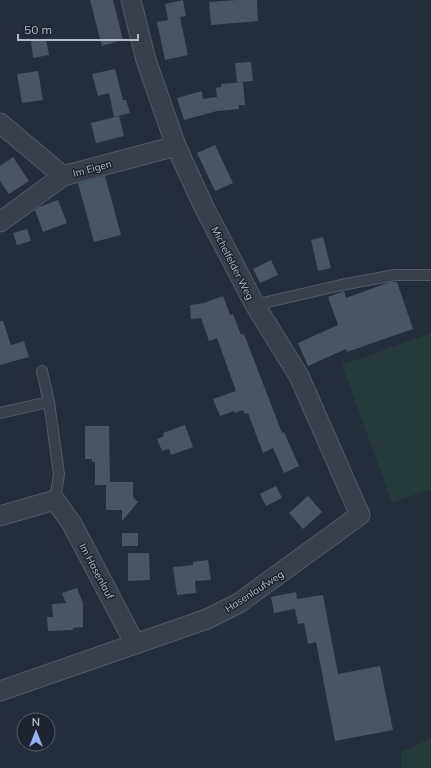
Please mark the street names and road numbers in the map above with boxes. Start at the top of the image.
street label: Im Eigen [71,157,113,180]
street label: Michelfelder Weg [209,224,257,302]
street label: Im Hasenlauf [76,541,117,602]
street label: Hasenlaufweg [222,568,286,615]

